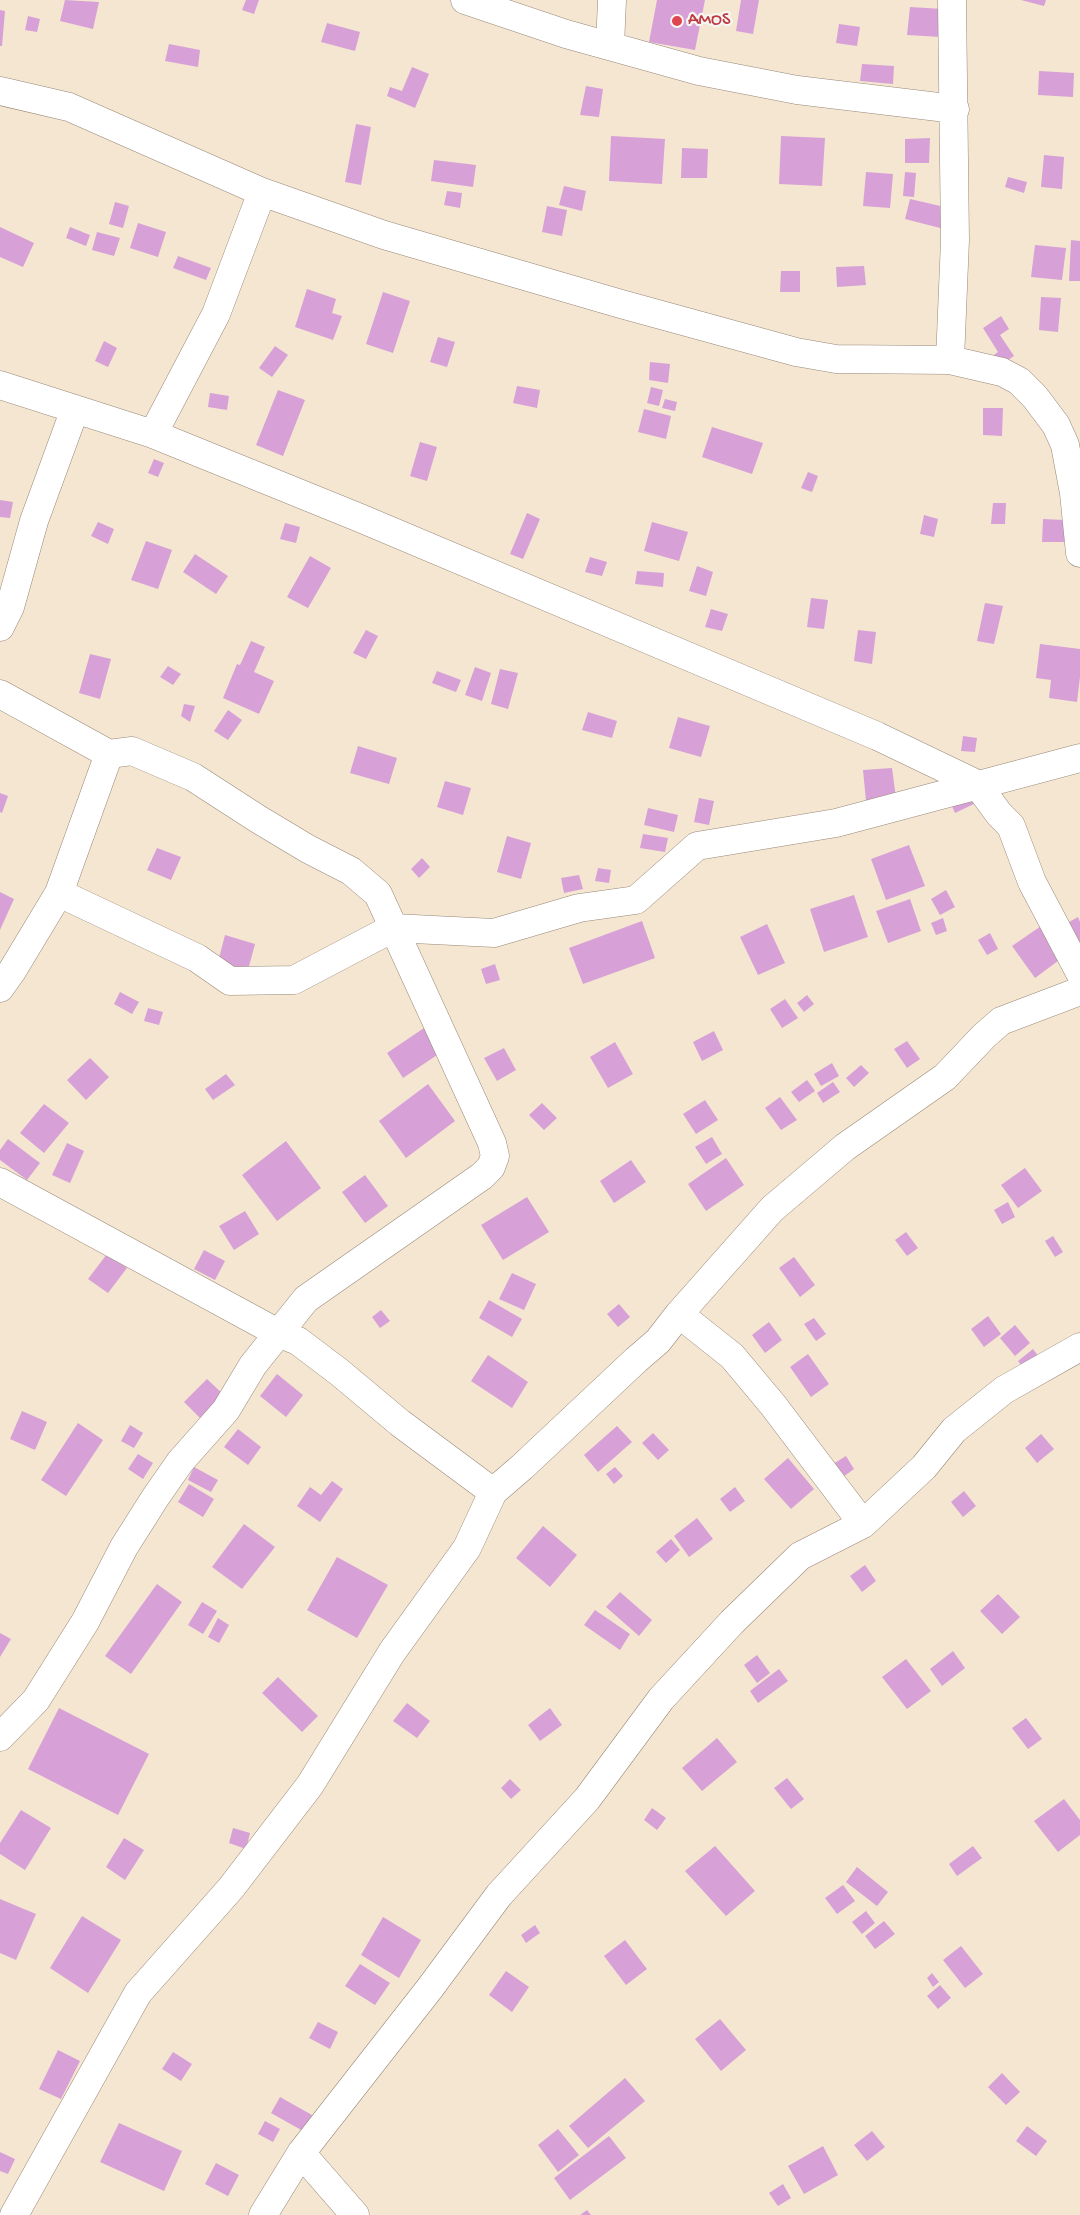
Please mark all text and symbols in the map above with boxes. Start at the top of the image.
place label: AMOS [688,10,730,32]
marker: AMOS [670,14,684,28]

